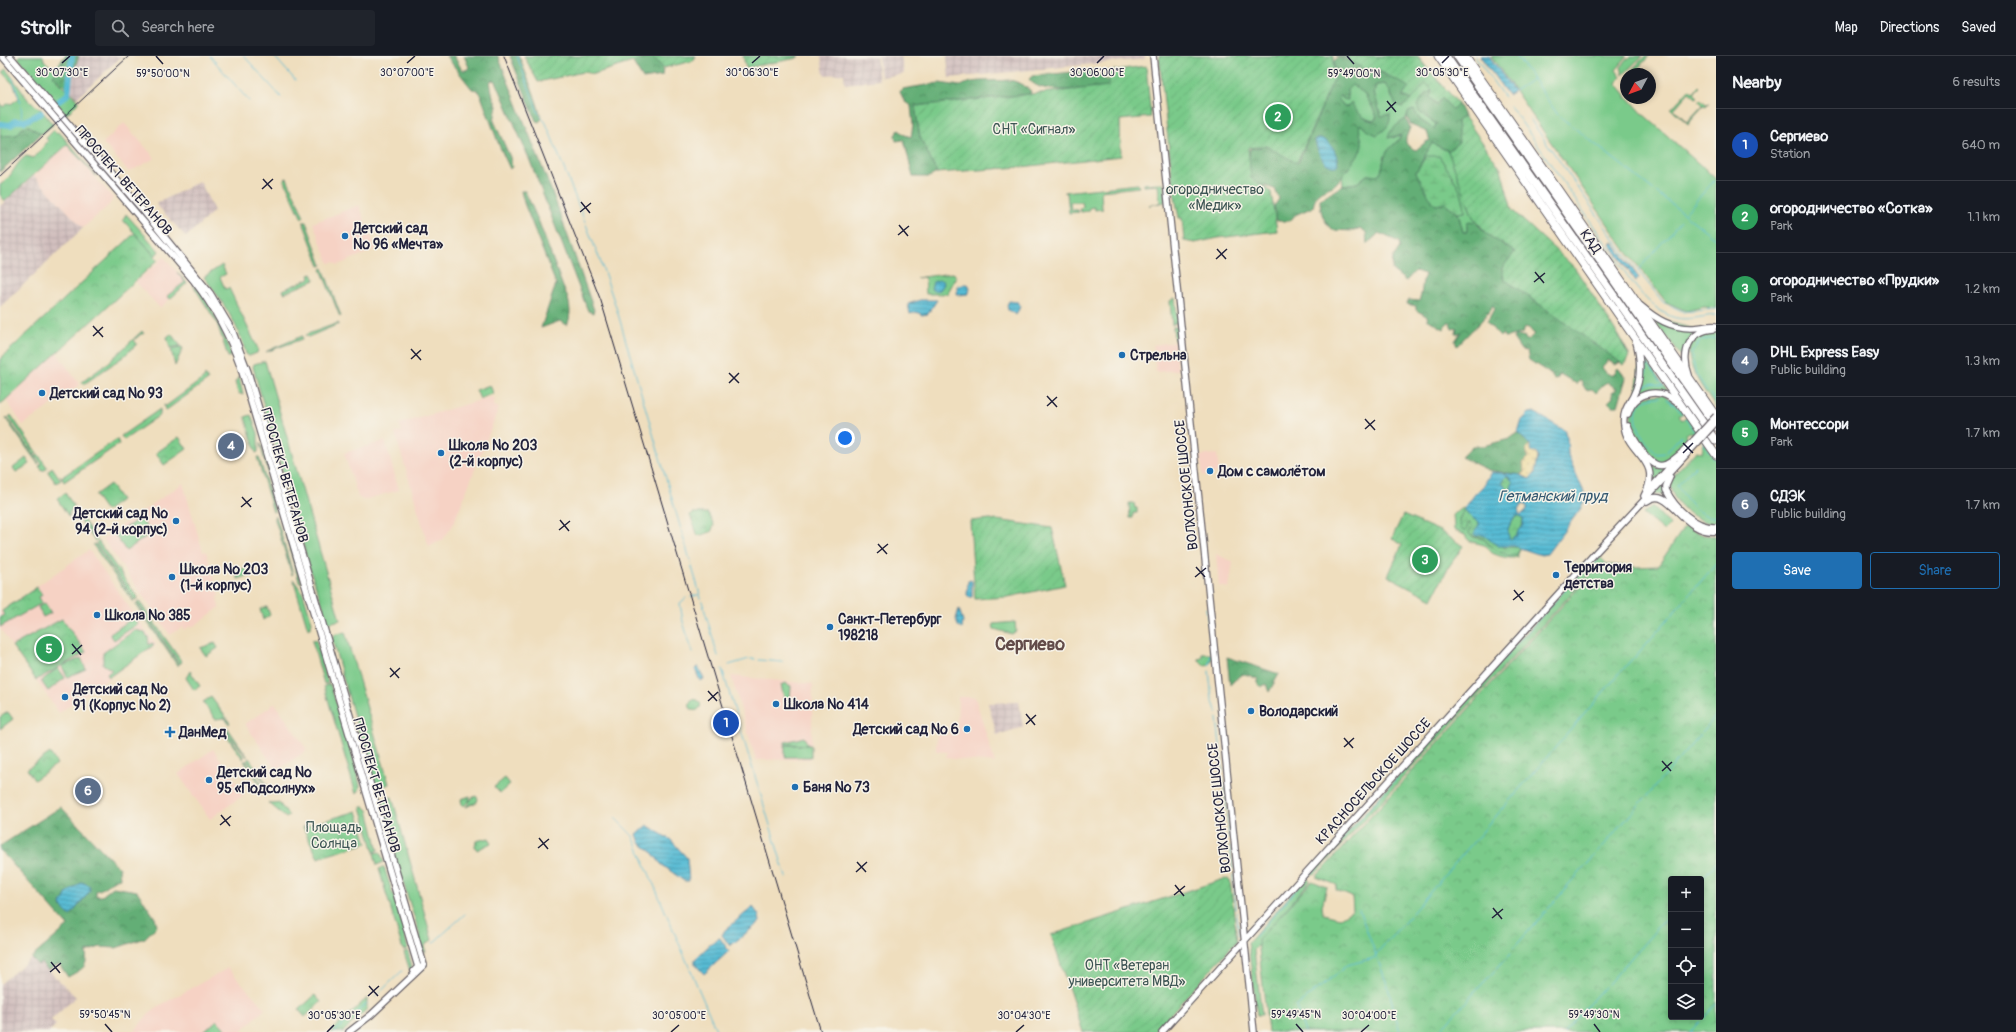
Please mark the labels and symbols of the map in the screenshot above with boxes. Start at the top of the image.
text: 30°07'30"E [36,67,88,79]
text: 30°07'00"E [380,67,434,79]
text: 30°06'30"E [725,67,779,79]
text: 30°06'00"E [1070,67,1124,79]
text: 30°05'30"E [1416,67,1468,79]
text: 59°50'00"N [136,68,190,80]
text: 59°49'00"N [1328,68,1380,80]
north arrow [1620,68,1656,104]
pin: 2 [1265,102,1291,132]
park label: СНТ «Сигнал» [993,121,1075,138]
street label: ПРОСПЕКТ ВЕТЕРАНОВ [71,122,176,239]
park label: огородничество «Медик» [1166,181,1264,214]
place label: Детский сад № 96 «Мечта» [352,220,444,253]
street label: КАД [1576,226,1605,257]
marker: Детский сад № 96 «Мечта» [340,231,350,241]
place label: Стрельна [1130,347,1187,364]
marker: Стрельна [1117,350,1127,360]
place label: Детский сад № 93 [49,385,163,402]
marker: Детский сад № 93 [37,388,47,398]
street label: ПРОСПЕКТ ВЕТЕРАНОВ [257,406,312,545]
street label: ВОЛХОНСКОЕ ШОССЕ [1171,419,1202,551]
your location [835,428,855,448]
pin: 4 [218,431,244,461]
place label: Школа № 203 (2-й корпус) [448,437,538,470]
marker: Школа № 203 (2-й корпус) [436,448,446,458]
place label: Дом с самолётом [1217,463,1325,480]
marker: Дом с самолётом [1205,466,1215,476]
water label: Гетманский пруд [1498,487,1610,506]
place label: Детский сад № 94 (2-й корпус) [72,505,168,538]
marker: Детский сад № 94 (2-й корпус) [171,516,181,526]
pin: 3 [1412,545,1438,575]
place label: Территория детства [1563,559,1632,592]
place label: Школа № 203 (1-й корпус) [179,561,269,594]
marker: Территория детства [1551,570,1561,580]
marker: Школа № 203 (1-й корпус) [167,572,177,582]
place label: Школа № 385 [104,607,191,624]
marker: Школа № 385 [92,610,102,620]
place label: Санкт-Петербург 198218 [838,611,942,644]
marker: Санкт-Петербург 198218 [825,622,835,632]
district label: Сергиево [995,633,1065,656]
pin: 5 [36,634,62,664]
place label: Детский сад № 91 (Корпус № 2) [72,681,171,714]
marker: Детский сад № 91 (Корпус № 2) [60,692,70,702]
place label: Школа № 414 [783,696,870,713]
marker: Школа № 414 [771,699,781,709]
place label: Володарский [1259,703,1338,720]
marker: Володарский [1246,706,1256,716]
pin: 1 [713,708,739,738]
street label: КРАСНОСЕЛЬСКОЕ ШОССЕ [1312,715,1435,848]
street label: ПРОСПЕКТ ВЕТЕРАНОВ [349,716,404,855]
place label: Детский сад № 6 [852,721,959,738]
place label: ДанМед [178,724,227,741]
marker: Детский сад № 6 [962,724,972,734]
marker: ДанМед [164,726,176,738]
street label: ВОЛХОНСКОЕ ШОССЕ [1204,742,1235,874]
place label: Детский сад № 95 «Подсолнух» [216,764,316,797]
marker: Детский сад № 95 «Подсолнух» [204,775,214,785]
pin: 6 [75,776,101,806]
place label: Баня № 73 [803,779,870,796]
marker: Баня № 73 [790,782,800,792]
park label: Площадь Солнца [306,819,362,852]
park label: ОНТ «Ветеран университета МВД» [1068,957,1185,990]
text: 59°50'45"N [79,1009,131,1021]
text: 59°49'45"N [1271,1009,1321,1021]
text: 59°49'30"N [1568,1009,1620,1021]
text: 30°05'30"E [308,1010,360,1022]
text: 30°05'00"E [652,1010,706,1022]
text: 30°04'30"E [997,1010,1051,1022]
text: 30°04'00"E [1342,1010,1396,1022]

